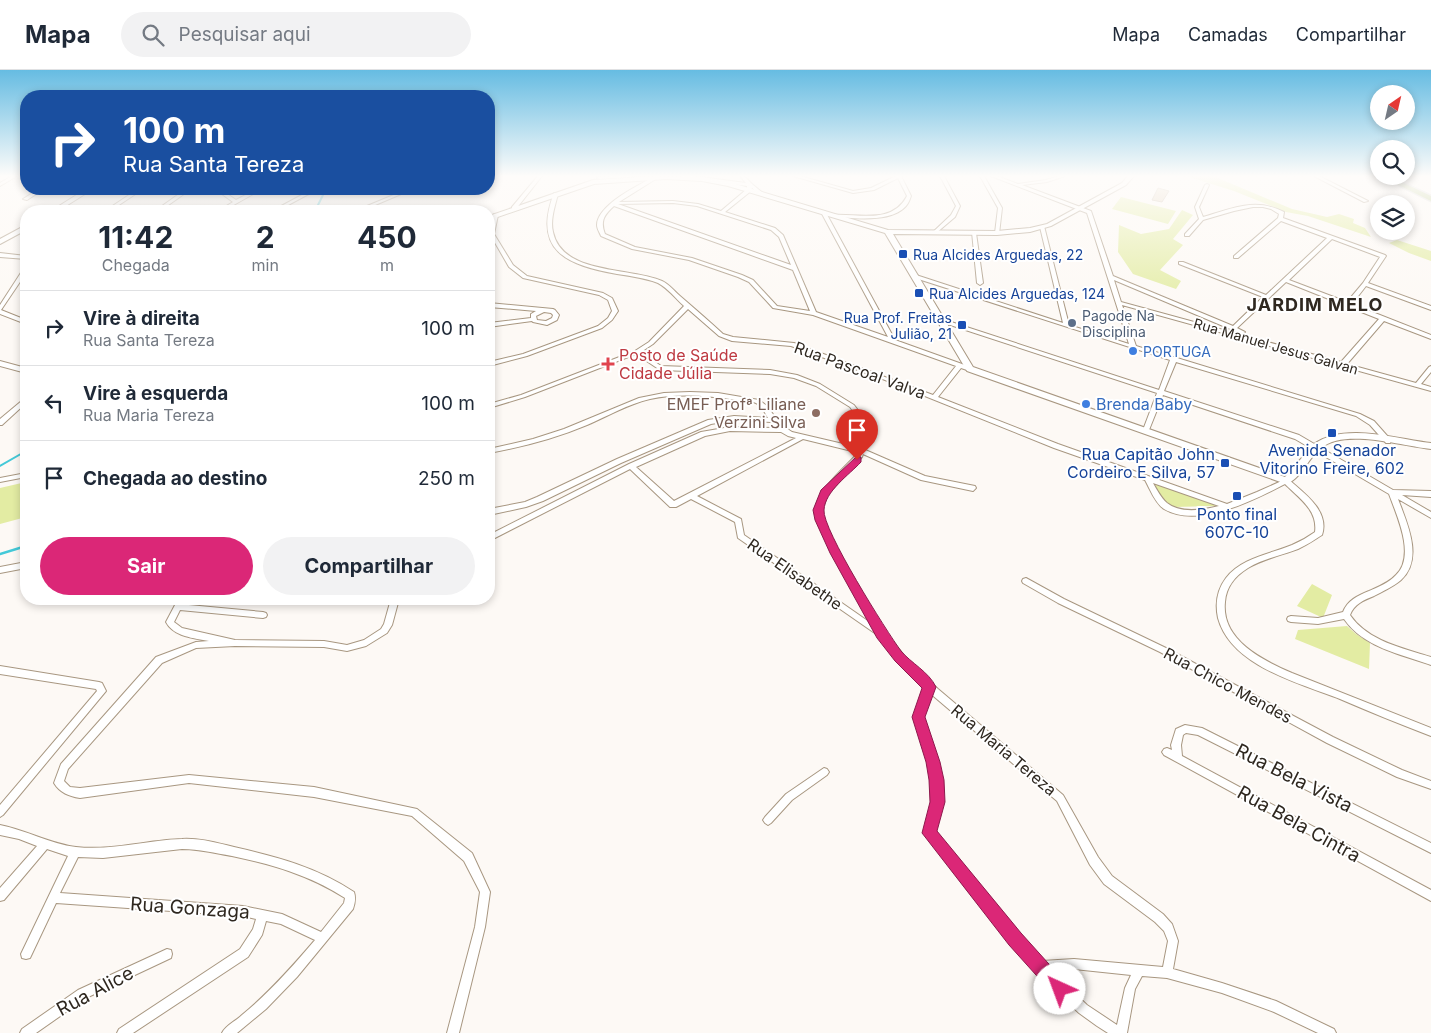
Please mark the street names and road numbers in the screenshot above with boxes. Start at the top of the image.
street label: Rua Manuel Jesus Galvan [1192,314,1360,378]
street label: Rua Pascoal Valva [792,337,928,403]
street label: Rua Elisabethe [744,534,846,614]
street label: Rua Chico Mendes [1160,643,1296,727]
street label: Rua Maria Tereza [947,700,1061,800]
street label: Rua Bela Vista [1232,739,1356,817]
street label: Rua Bela Cintra [1233,781,1365,867]
street label: Rua Gonzaga [129,892,251,924]
street label: Rua Alice [53,961,137,1021]

